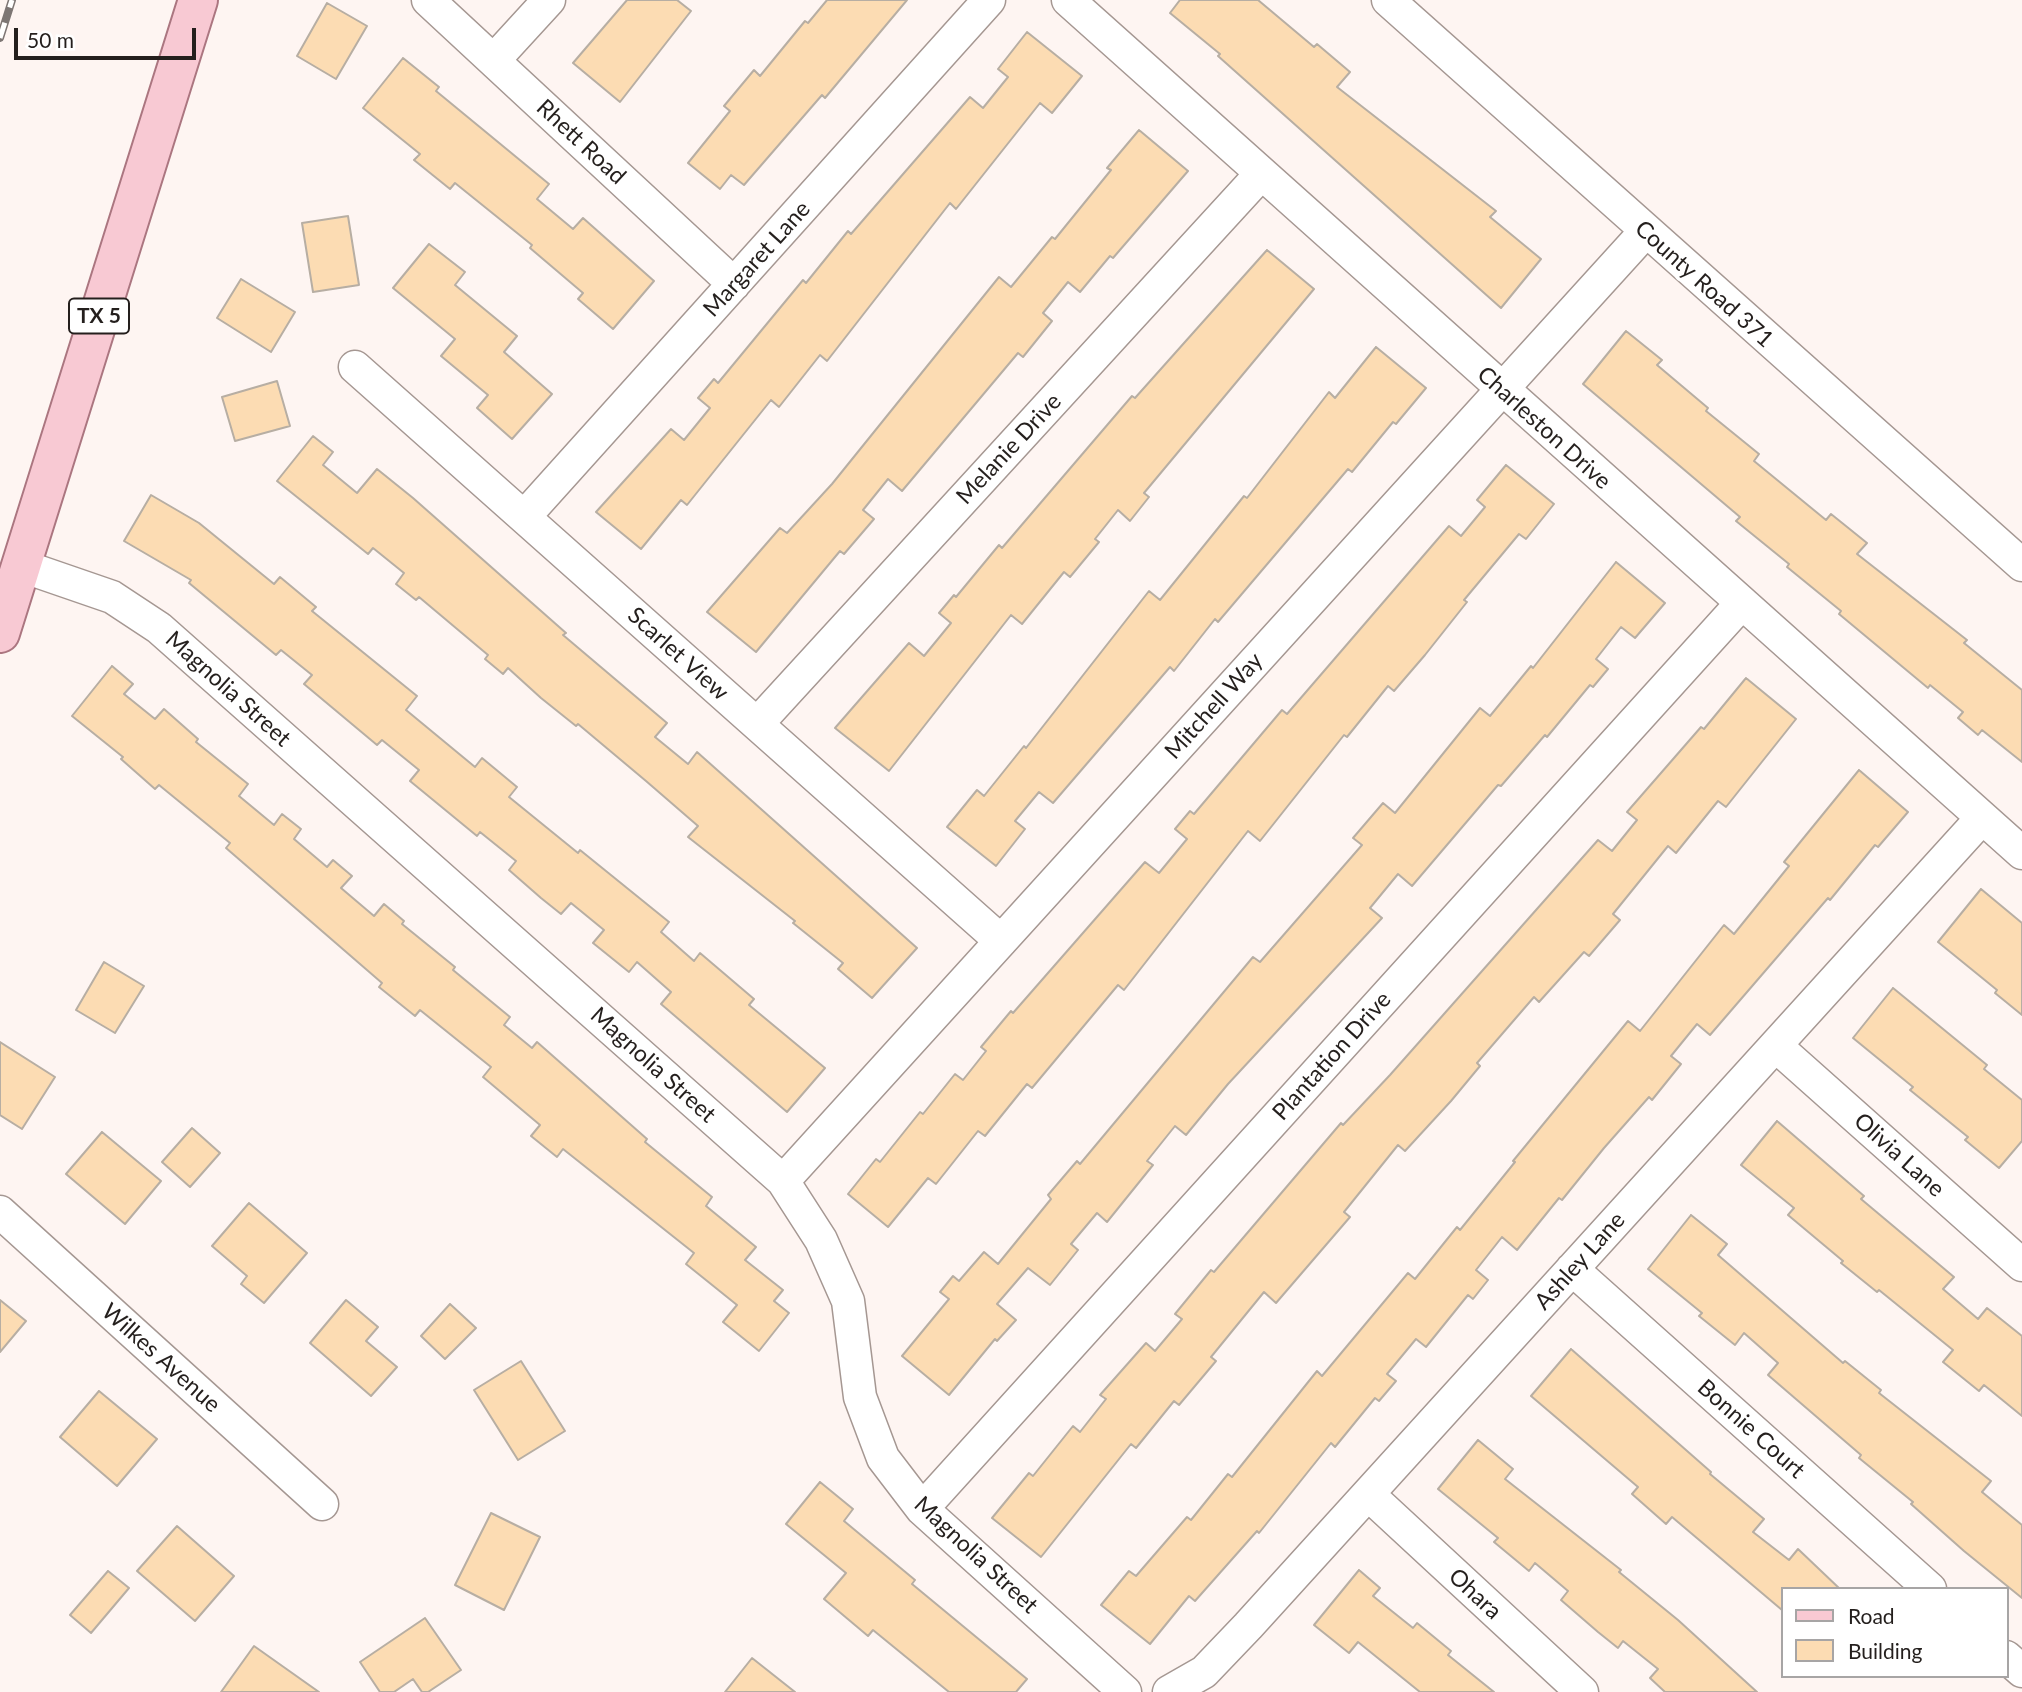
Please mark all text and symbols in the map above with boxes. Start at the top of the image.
scale bar [18,14,200,58]
text: 50 m [27,27,74,52]
street label: Rhett Road [531,94,631,190]
street label: Margaret Lane [698,195,816,323]
street label: County Road 371 [1629,215,1779,353]
road number: TX 5 [69,298,129,334]
street label: Charleston Drive [1471,361,1617,495]
street label: Melanie Drive [951,388,1067,510]
street label: Scarlet View [622,602,734,706]
street label: Magnolia Street [160,626,296,752]
street label: Mitchell Way [1159,647,1269,765]
street label: Plantation Drive [1267,986,1397,1126]
street label: Magnolia Street [585,1002,721,1128]
street label: Olivia Lane [1848,1107,1950,1203]
street label: Ashley Lane [1529,1207,1631,1315]
street label: Wilkes Avenue [96,1298,226,1418]
street label: Bonnie Court [1692,1374,1810,1484]
street label: Magnolia Street [908,1491,1044,1619]
street label: Ohara [1443,1563,1507,1625]
legend [1780,1587,2008,1678]
text: Road [1848,1603,1895,1628]
text: Building [1848,1638,1923,1663]

